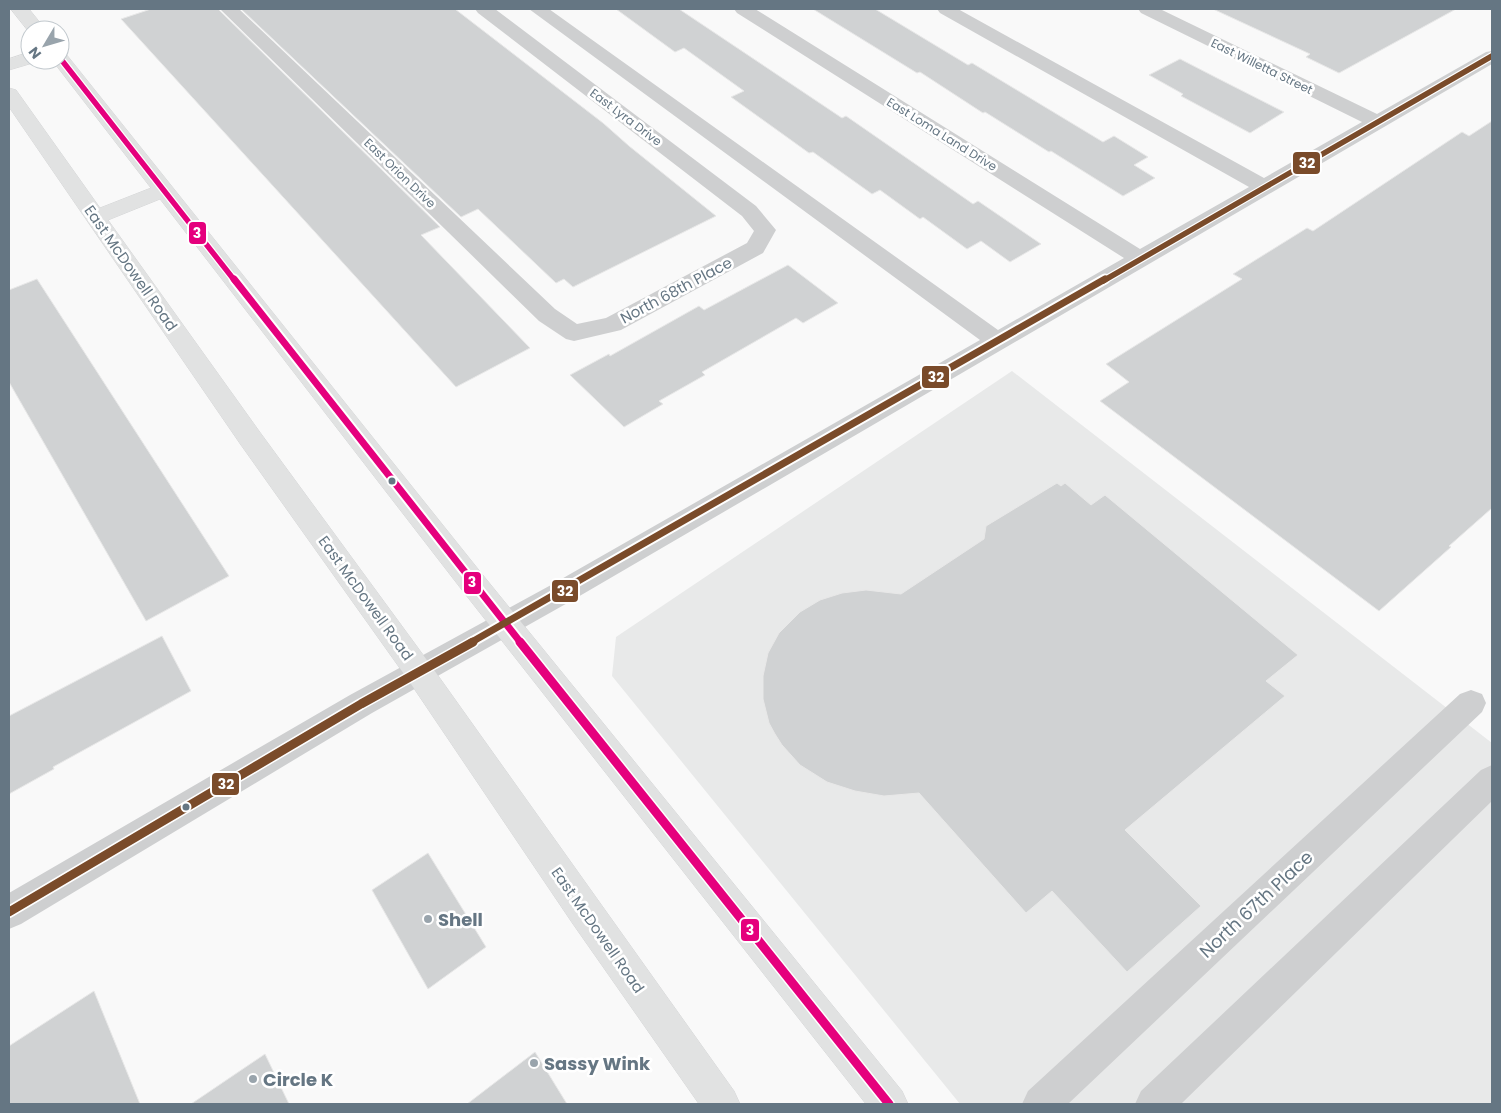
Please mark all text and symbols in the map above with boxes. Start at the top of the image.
north arrow [20,20,70,70]
street label: East Willetta Street [1208,34,1316,98]
text: N [24,43,46,63]
street label: East Lyra Drive [587,84,665,150]
street label: East Loma Land Drive [884,93,1000,175]
street label: East Orion Drive [360,134,440,212]
line badge: 32 [1292,151,1321,175]
text: 32 [1299,153,1315,173]
street label: East McDowell Road [80,201,182,335]
line badge: 3 [188,221,207,245]
text: 3 [193,223,201,243]
street label: North 68th Place [616,252,736,328]
line badge: 32 [921,365,950,389]
text: 32 [928,367,944,387]
unlabelled marker [387,476,397,486]
street label: East McDowell Road [314,531,418,665]
line badge: 3 [463,571,482,595]
text: 3 [468,572,476,592]
line badge: 32 [551,579,579,603]
text: 32 [557,581,573,601]
line badge: 32 [211,772,240,796]
text: 32 [218,774,234,794]
unlabelled marker [181,802,191,812]
street label: North 67th Place [1194,845,1318,963]
street label: East McDowell Road [547,863,649,997]
place label: Shell [438,907,483,932]
marker: Shell [422,913,434,925]
line badge: 3 [740,918,760,942]
text: 3 [746,920,754,940]
place label: Sassy Wink [544,1051,651,1076]
marker: Sassy Wink [528,1057,540,1069]
place label: Circle K [263,1067,334,1092]
marker: Circle K [247,1073,259,1085]

